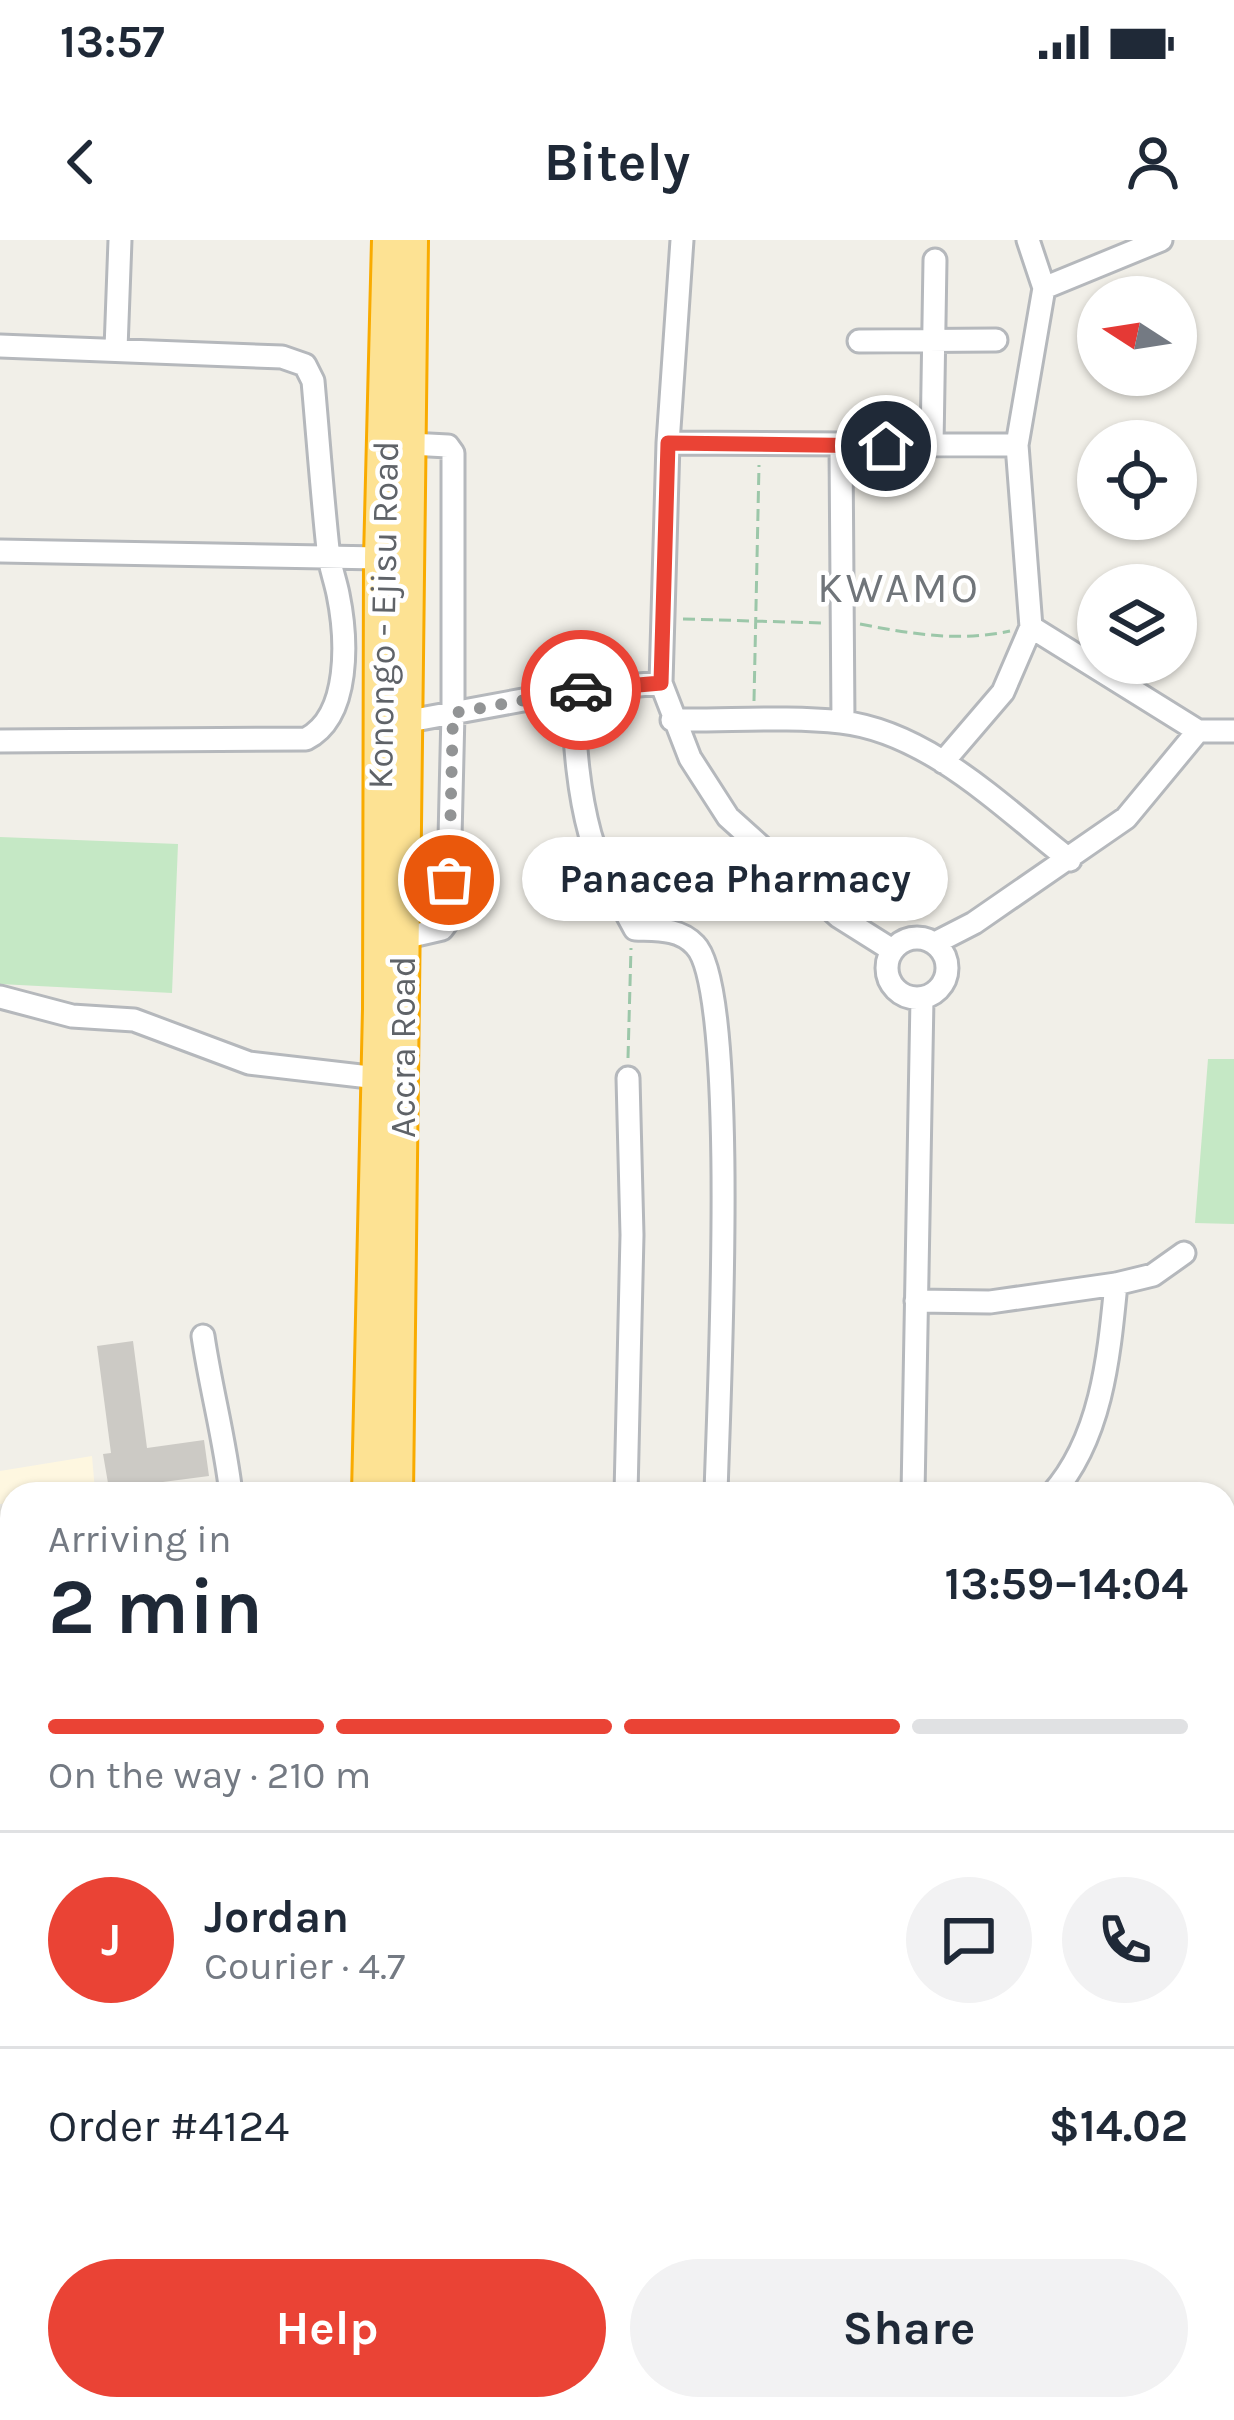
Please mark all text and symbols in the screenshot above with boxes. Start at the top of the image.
text: 13:57 [60,16,165,68]
icon: back [48,129,114,195]
icon: person [1120,129,1186,195]
text: Bitely [544,130,690,194]
north arrow [1077,276,1197,396]
map controls [1077,276,1197,684]
pin [835,395,937,497]
icon: home [853,413,919,479]
button: locate [1077,420,1197,540]
street label: Konongo - Ejisu Road [359,440,407,790]
district label: KWAMO [817,563,981,613]
button: layers [1077,564,1197,684]
courier [521,630,641,750]
icon: car [548,657,614,723]
pin [398,829,500,931]
callout: Panacea Pharmacy [521,838,947,922]
icon: bag [416,847,482,913]
text: Panacea Pharmacy [559,856,911,902]
street label: Accra Road [382,956,424,1138]
text: Arriving in [48,1516,231,1562]
text: 13:59–14:04 [944,1558,1188,1610]
text: 2 min [48,1561,263,1653]
text: On the way · 210 m [48,1752,371,1798]
button: chat [906,1877,1032,2003]
button: phone [1062,1877,1188,2003]
text: Jordan [204,1891,349,1943]
text: J [101,1914,121,1966]
text: Courier · 4.7 [204,1943,405,1989]
text: Order #4124 [48,2100,289,2152]
text: $14.02 [1049,2100,1188,2152]
button: Help [48,2259,606,2397]
button: Share [630,2259,1188,2397]

